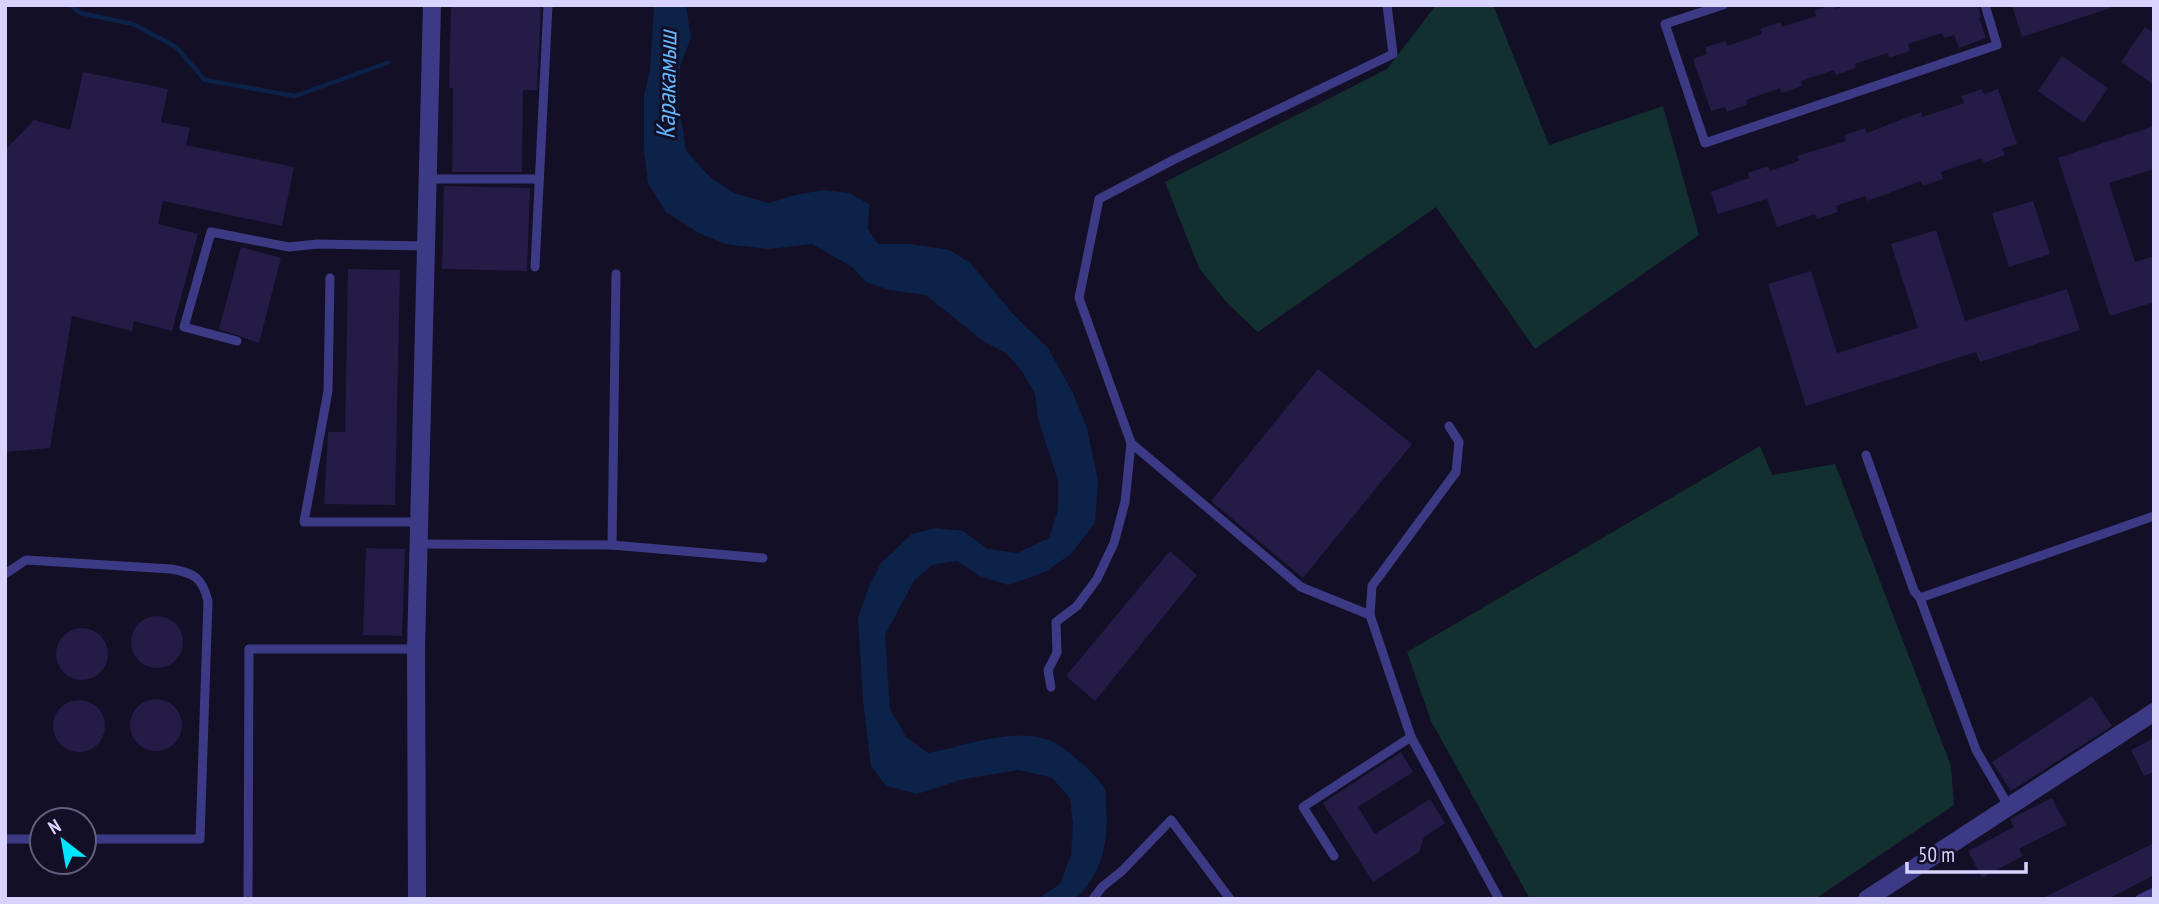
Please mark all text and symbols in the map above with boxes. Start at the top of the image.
water label: Каракамыш [649,28,683,139]
north arrow [28,806,98,876]
text: N [44,813,65,839]
scale bar [1907,830,2026,874]
text: 50 m [1918,841,1955,868]

